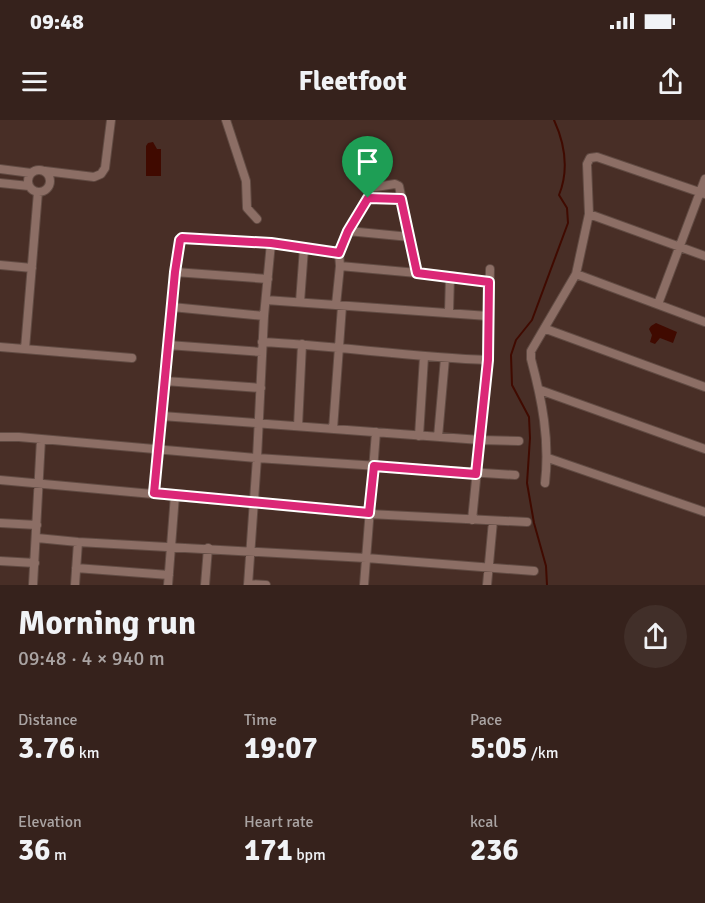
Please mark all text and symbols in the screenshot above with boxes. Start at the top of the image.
text: 09:48 [30,8,84,35]
icon: menu [18,65,51,98]
text: Fleetfoot [298,65,407,98]
icon: share [654,65,687,98]
pin [342,136,393,198]
icon: arrive [351,145,384,178]
text: Morning run [18,603,196,644]
button: share [624,605,687,668]
text: 09:48 · 4 × 940 m [18,646,165,671]
text: Distance [18,710,78,730]
text: Time [244,710,277,730]
text: Pace [470,710,502,730]
text: 3.76 [18,730,75,767]
text: 19:07 [244,730,318,767]
text: 5:05 [470,730,527,767]
text: km [75,743,100,763]
text: /km [527,743,559,763]
text: Elevation [18,812,82,832]
text: Heart rate [244,812,313,832]
text: kcal [470,812,498,832]
text: 36 [18,832,50,869]
text: 171 [244,832,293,869]
text: 236 [470,832,519,869]
text: m [50,845,67,865]
text: bpm [293,845,326,865]

